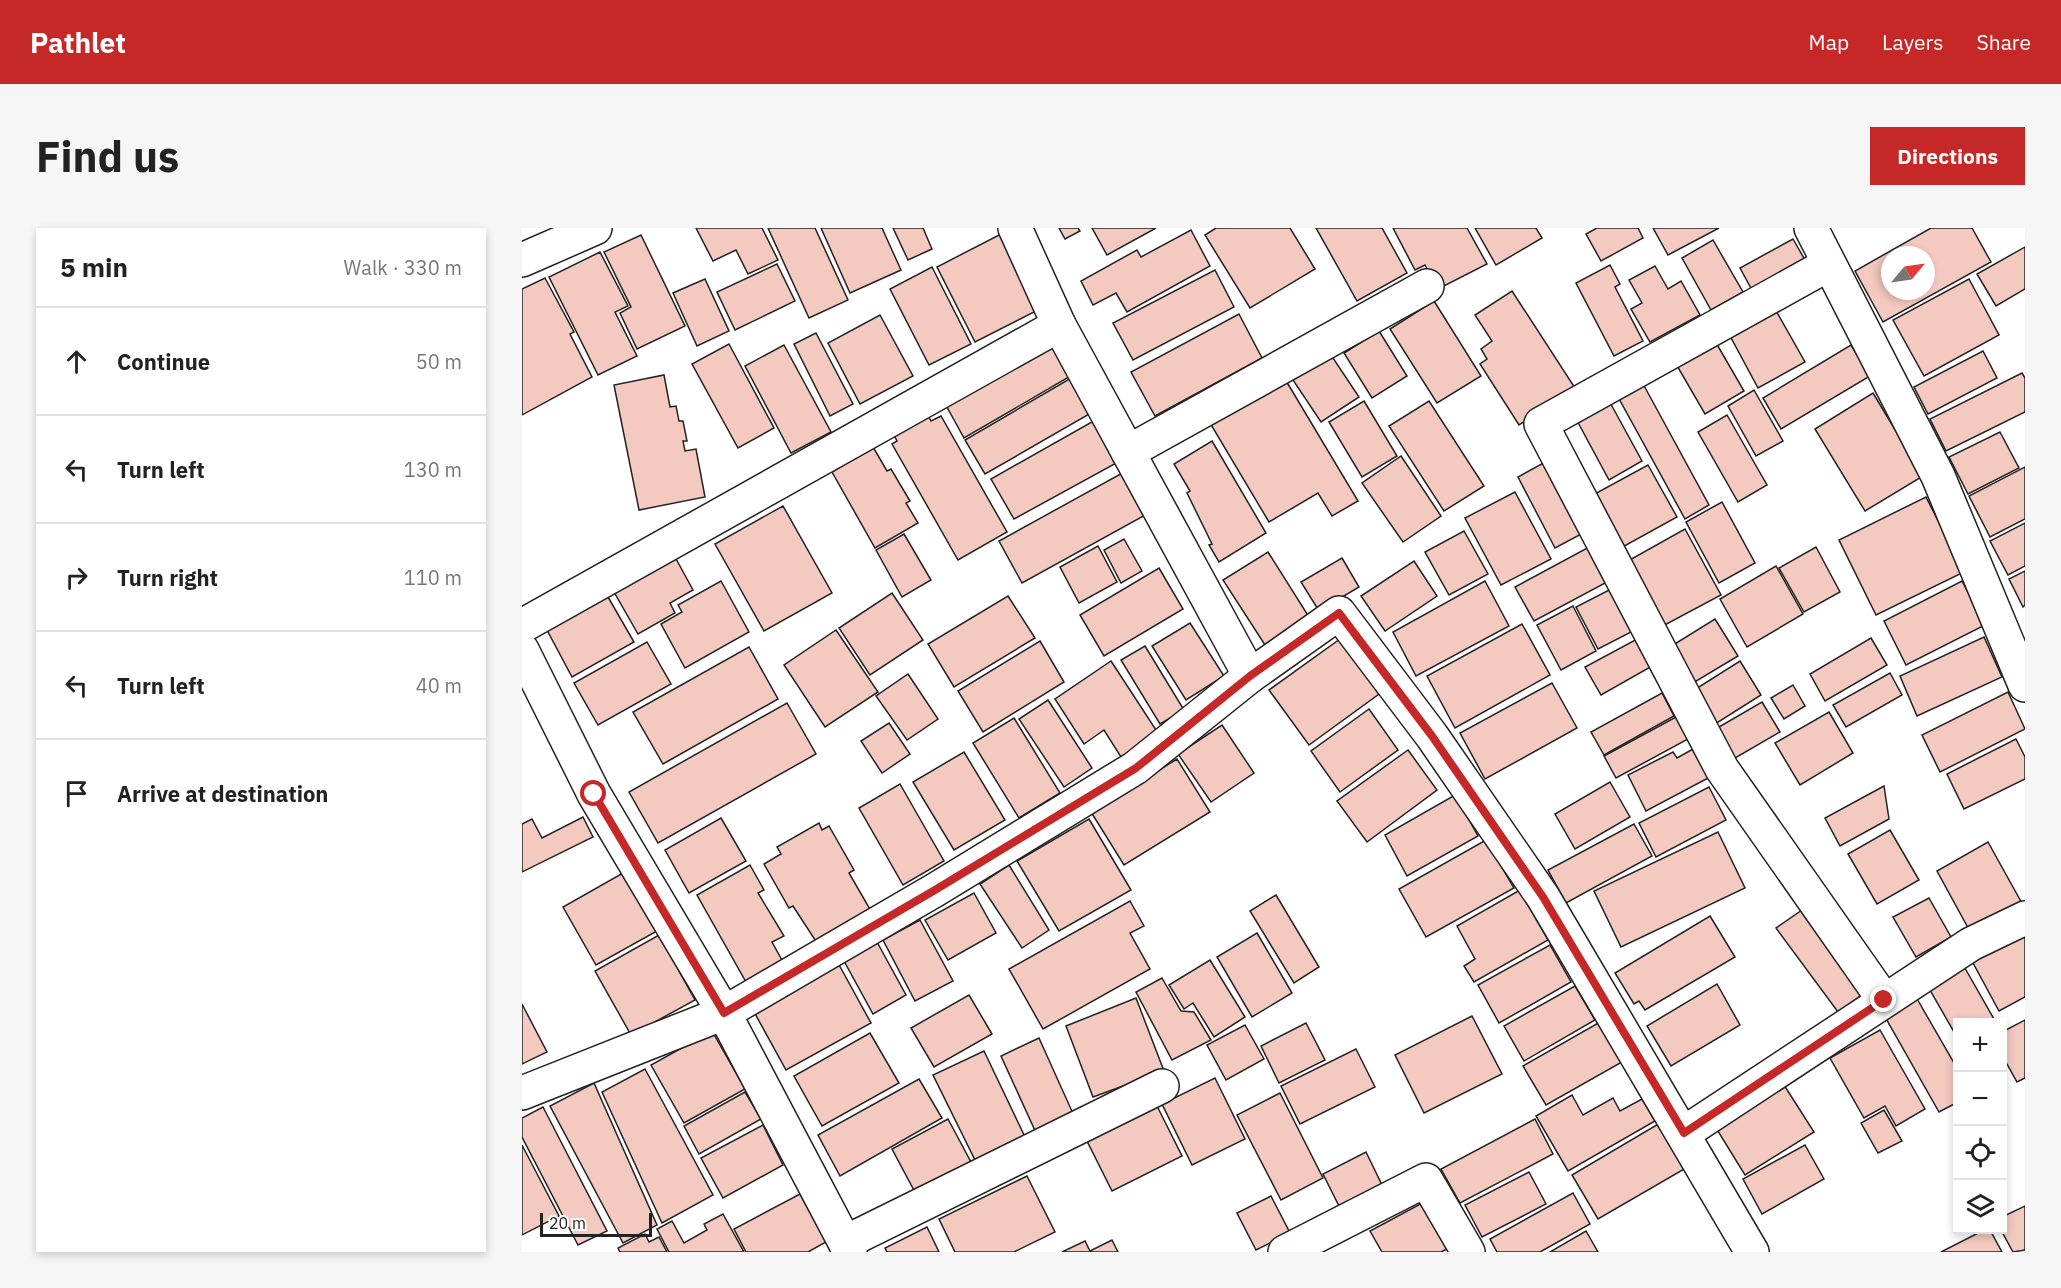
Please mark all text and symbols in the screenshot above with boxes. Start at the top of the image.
text: Pathlet [30,24,126,61]
text: Map [1809,28,1849,56]
text: Layers [1882,28,1944,56]
text: Share [1977,28,2031,56]
button: Directions [1870,127,2025,185]
text: Find us [36,129,179,184]
north arrow [1881,246,1935,300]
text: 5 min [60,250,128,284]
text: Walk · 330 m [344,254,462,281]
icon: ahead [60,345,93,378]
text: Continue [117,347,210,376]
text: 50 m [416,348,462,375]
icon: left [60,453,93,486]
text: Turn left [117,455,205,484]
text: 130 m [404,456,462,483]
icon: right [60,561,93,594]
text: Turn right [117,563,218,592]
text: 110 m [404,564,462,591]
icon: left [60,669,93,702]
text: Turn left [117,671,205,700]
text: 40 m [416,672,462,699]
icon: arrive [60,777,93,810]
text: Arrive at destination [117,779,328,808]
route start [580,780,606,806]
route end [1870,986,1896,1012]
map controls [1953,1018,2007,1234]
button: + [1953,1018,2007,1072]
button: − [1953,1072,2007,1126]
button: locate [1953,1126,2007,1180]
button: layers [1953,1180,2007,1234]
scale bar [540,1210,652,1238]
text: 20 m [549,1213,586,1233]

